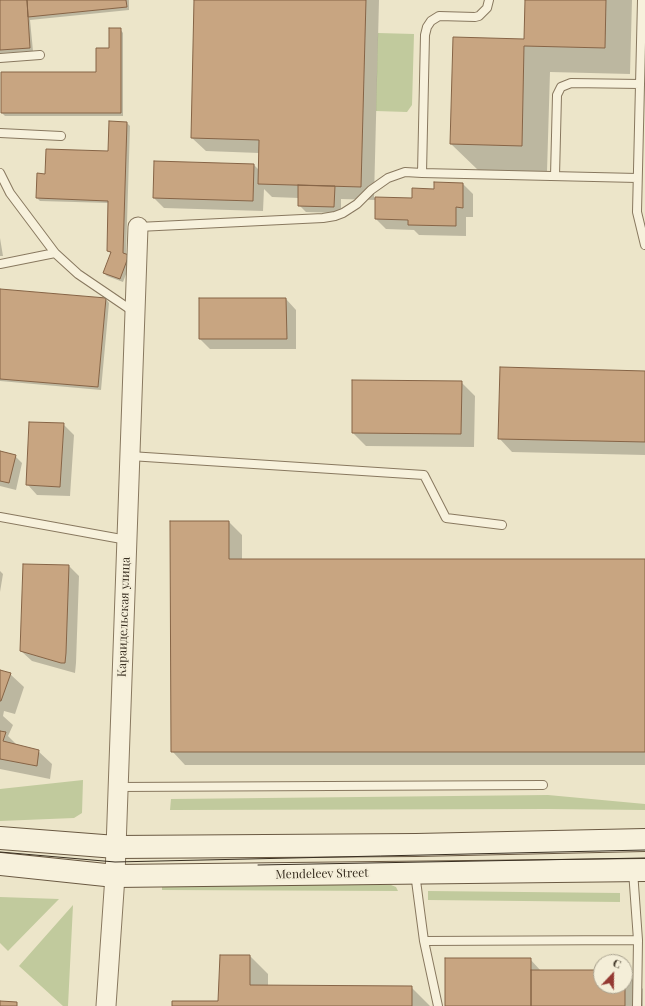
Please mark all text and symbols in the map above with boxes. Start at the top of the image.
street label: Караидельская улица [115,557,133,677]
street label: Mendeleev Street [275,866,369,882]
north arrow [593,954,633,994]
text: С [611,955,624,972]

